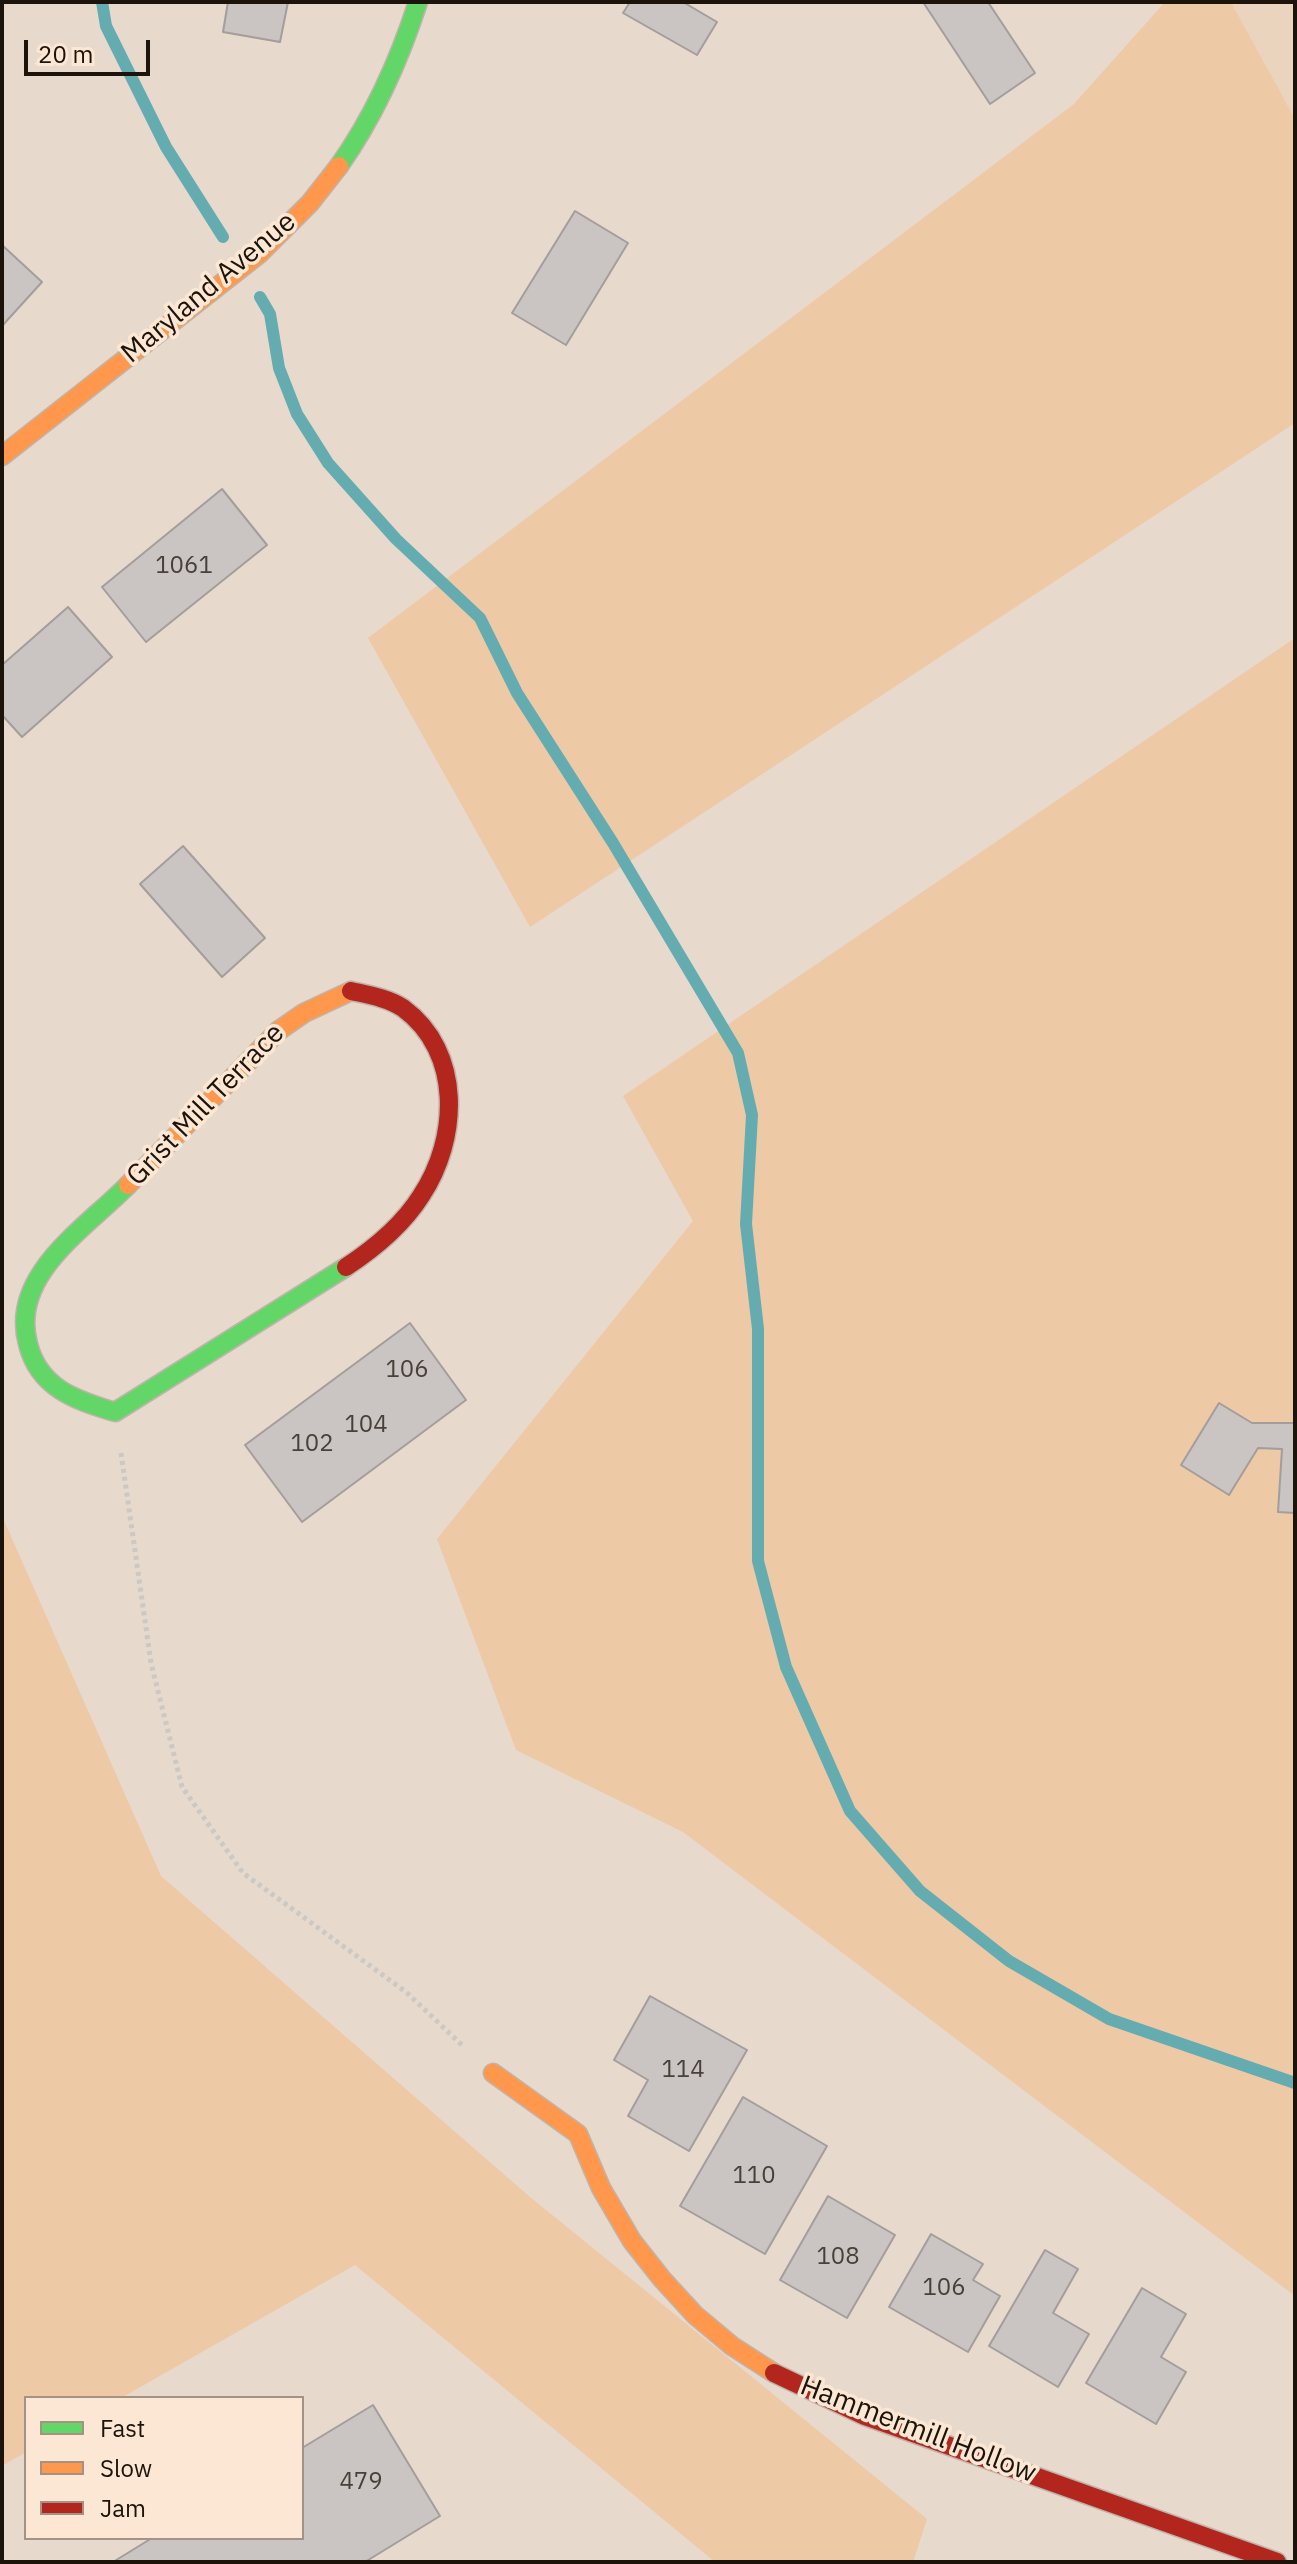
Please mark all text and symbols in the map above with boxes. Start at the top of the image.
scale bar [28,24,154,74]
text: 20 m [38,38,93,70]
street label: Maryland Avenue [115,205,303,371]
house number: 1061 [155,552,213,580]
street label: Grist Mill Terrace [120,1017,292,1193]
house number: 106 [385,1356,429,1384]
house number: 104 [344,1411,388,1439]
house number: 102 [290,1430,334,1458]
house number: 114 [661,2056,705,2084]
house number: 110 [732,2162,776,2190]
house number: 108 [816,2243,860,2271]
house number: 106 [922,2274,966,2302]
street label: Hammermill Hollow [795,2370,1041,2490]
legend [24,2396,304,2540]
text: Fast [100,2412,145,2444]
text: Slow [100,2452,152,2484]
house number: 479 [339,2468,383,2496]
text: Jam [100,2492,146,2524]

